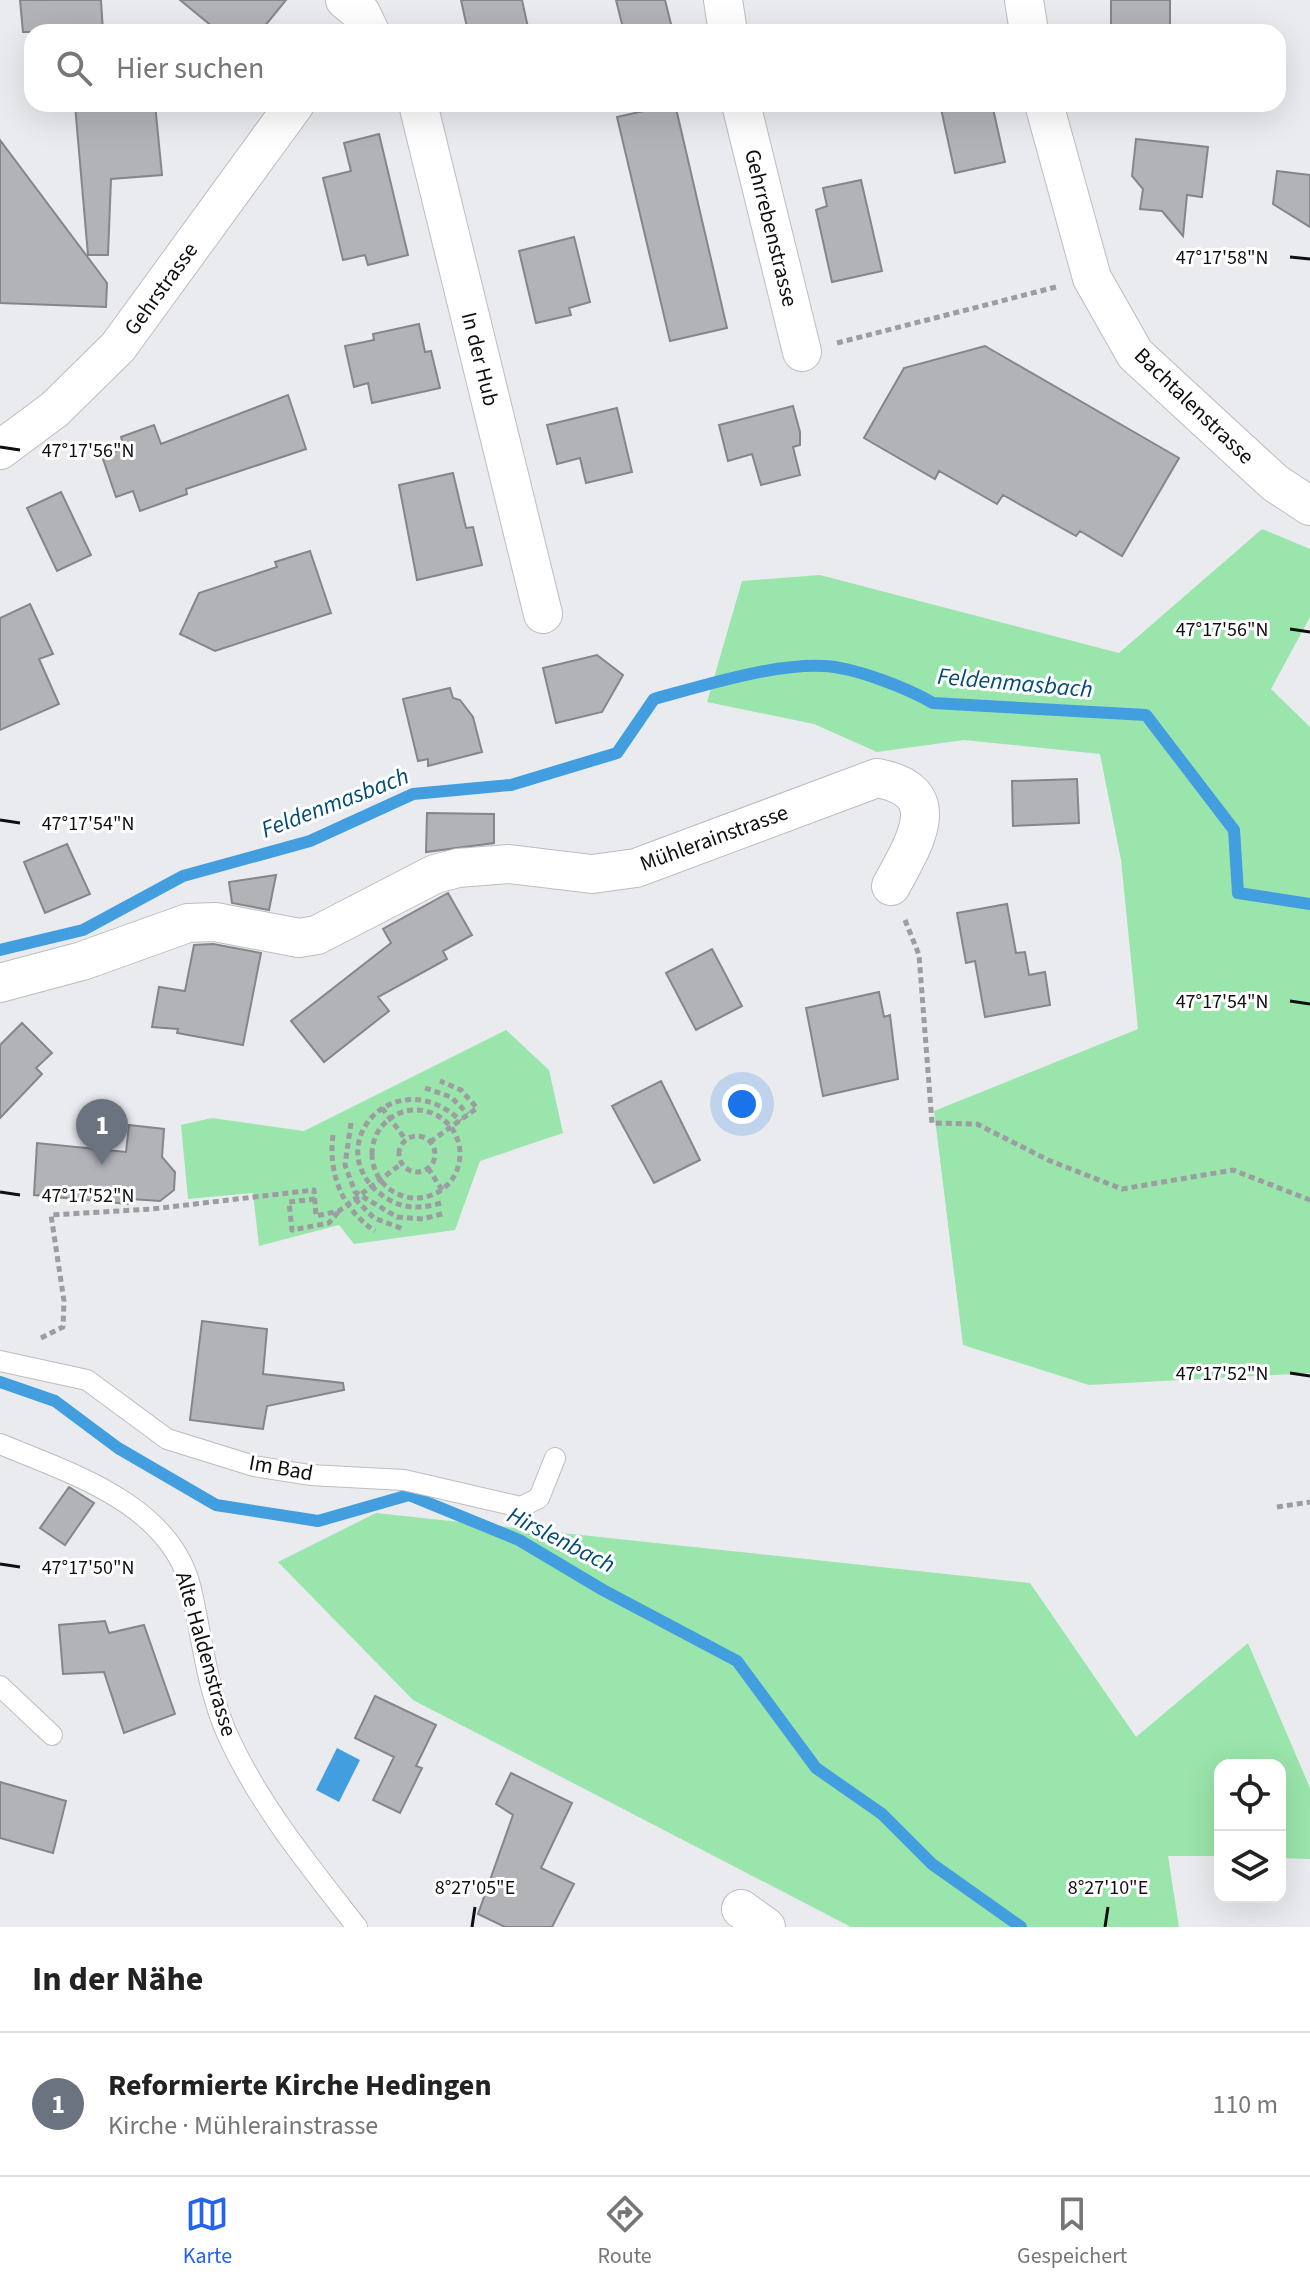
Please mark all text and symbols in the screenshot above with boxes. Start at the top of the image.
search box [24,24,1286,112]
icon: search [52,46,96,90]
text: Hier suchen [116,47,264,90]
street label: Gehrrebenstrasse [736,146,806,310]
street label: Gehrstrasse [116,236,206,342]
text: 47°17'58"N [1176,244,1268,272]
street label: In der Hub [453,309,507,409]
street label: Bachtalenstrasse [1127,340,1261,472]
text: 47°17'56"N [42,437,134,465]
text: 47°17'56"N [1176,616,1268,644]
water label: Feldenmasbach [936,659,1094,707]
water label: Feldenmasbach [256,759,414,847]
street label: Mühlerainstrasse [635,796,793,880]
text: 47°17'54"N [42,810,134,838]
text: 47°17'54"N [1176,988,1268,1016]
your location [722,1084,762,1124]
pin: 1 [76,1099,128,1165]
text: 47°17'52"N [42,1182,134,1210]
text: 47°17'52"N [1176,1360,1268,1388]
street label: Im Bad [246,1447,316,1489]
water label: Hirslenbach [501,1498,621,1582]
text: 47°17'50"N [42,1554,134,1582]
street label: Alte Haldenstrasse [167,1568,245,1740]
map controls [1214,1759,1286,1903]
button: locate [1214,1759,1286,1831]
button: layers [1214,1831,1286,1903]
text: 8°27'05"E [435,1874,515,1902]
text: 8°27'10"E [1068,1874,1148,1902]
text: In der Nähe [32,1955,203,2004]
text: Reformierte Kirche Hedingen [108,2064,492,2107]
text: 1 [51,2086,65,2123]
text: 110 m [1212,2086,1278,2123]
text: Kirche · Mühlerainstrasse [108,2107,378,2144]
tab: Karte [183,2192,232,2272]
tab: Route [598,2192,652,2272]
tab: Gespeichert [1017,2192,1127,2272]

